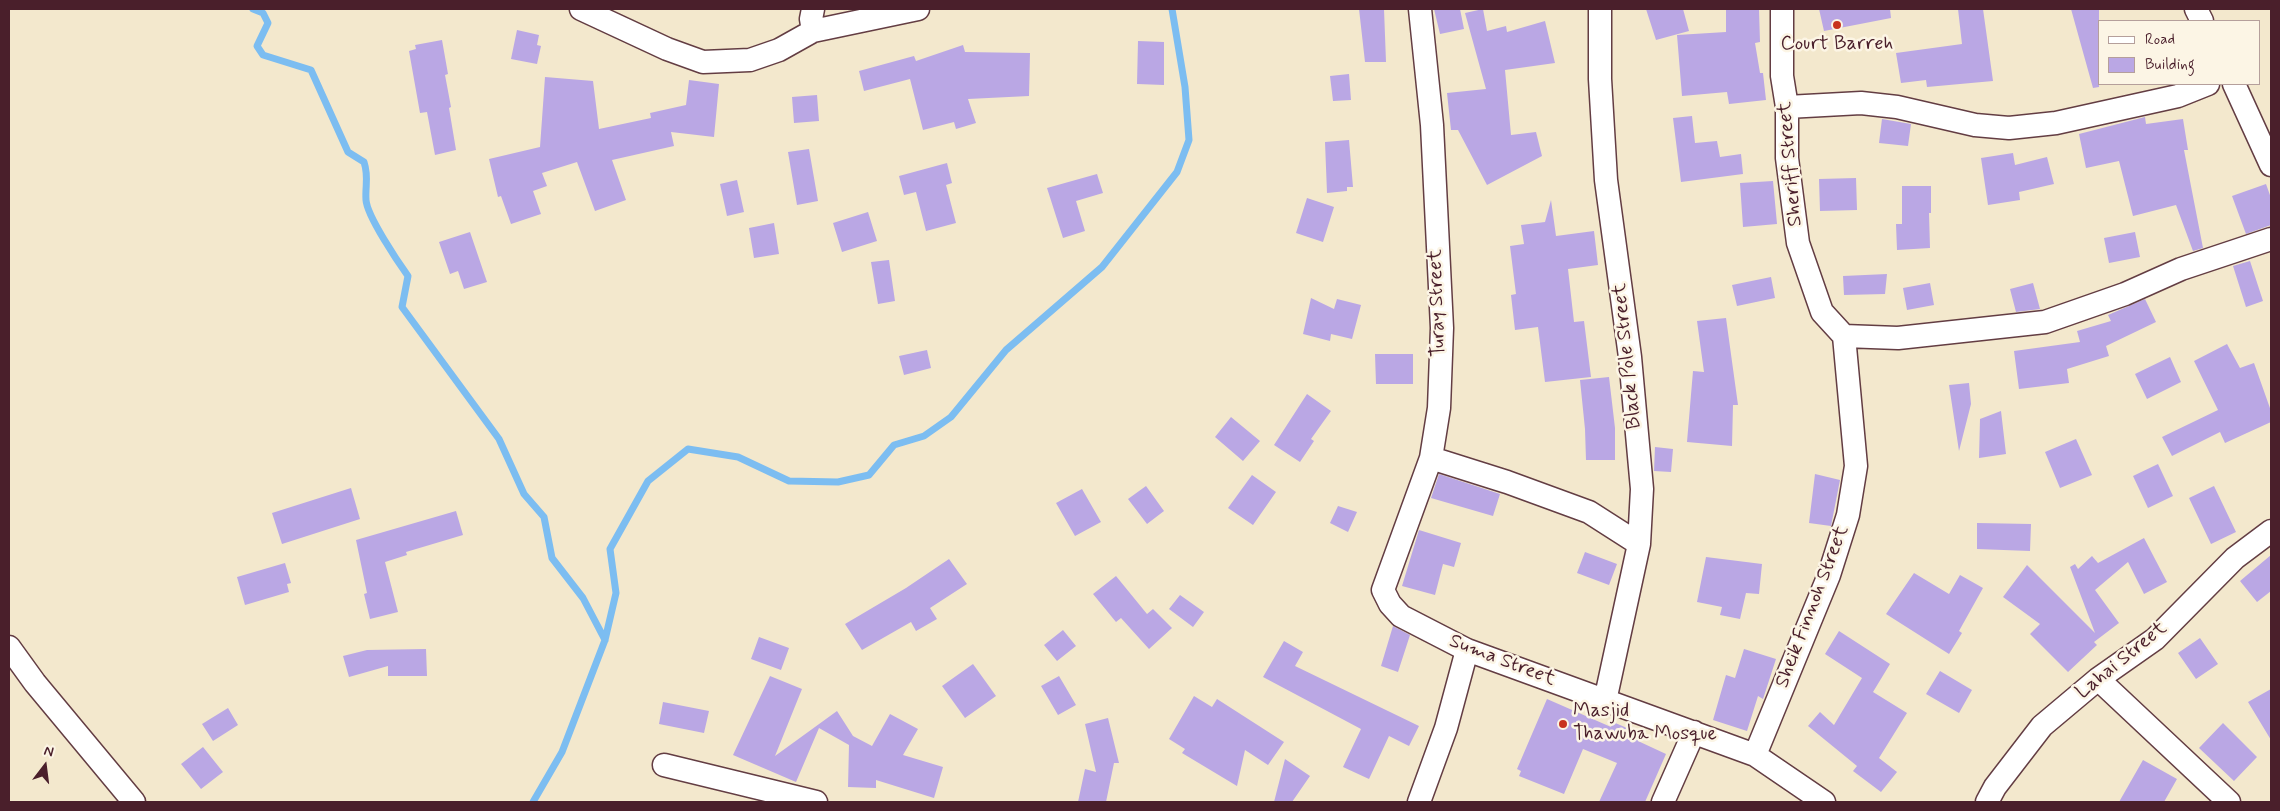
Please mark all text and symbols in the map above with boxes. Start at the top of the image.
marker: Court Barreh [1831,19,1843,31]
legend [2098,20,2260,85]
text: Road [2145,30,2175,50]
place label: Court Barreh [1781,33,1893,57]
text: Building [2145,55,2195,75]
street label: Sheriff Street [1774,100,1808,228]
street label: Turay Street [1424,249,1452,357]
street label: Black Pole Street [1608,282,1648,430]
street label: Sheik Finnoh Street [1771,522,1855,692]
street label: Lahai Street [2072,617,2172,705]
street label: Suma Street [1446,630,1558,692]
place label: Masjid Thawuba Mosque [1573,700,1717,747]
marker: Masjid Thawuba Mosque [1557,718,1569,730]
north arrow [20,741,70,791]
text: N [42,742,56,761]

